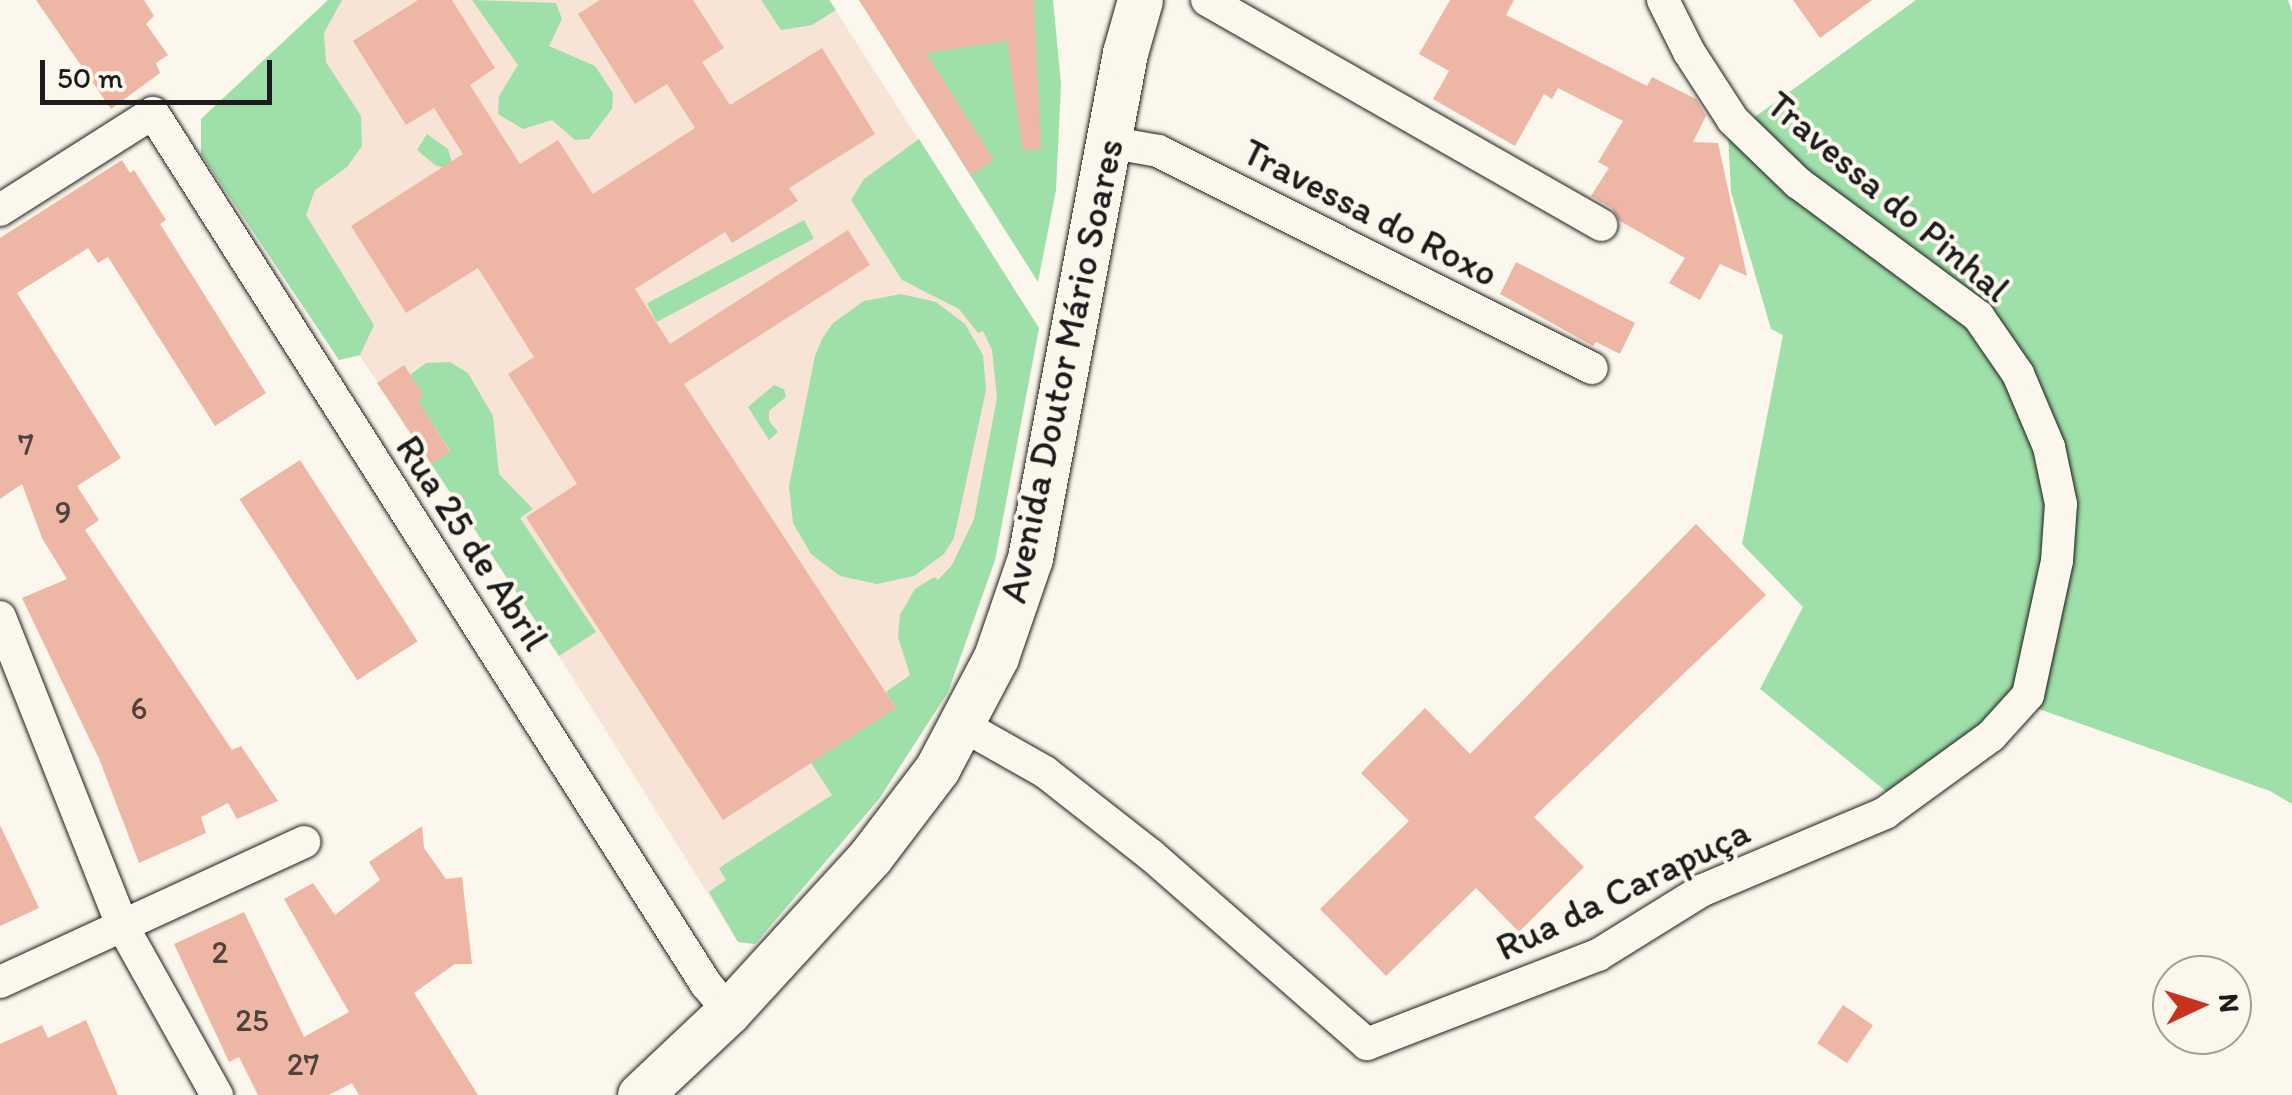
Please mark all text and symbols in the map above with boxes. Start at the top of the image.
scale bar [45,40,278,102]
text: 50 m [57,59,123,96]
street label: Travessa do Pinhal [1758,82,2018,312]
street label: Travessa do Roxo [1235,129,1505,297]
street label: Avenida Doutor Mário Soares [991,135,1133,607]
house number: 7 [18,425,34,463]
street label: Rua 25 de Abril [386,427,558,659]
house number: 9 [55,493,71,531]
house number: 6 [131,689,147,727]
street label: Rua da Carapuça [1489,809,1757,971]
house number: 2 [212,933,228,971]
north arrow [2152,955,2252,1055]
text: N [2212,992,2248,1014]
house number: 25 [235,1001,269,1039]
house number: 27 [287,1045,319,1083]

